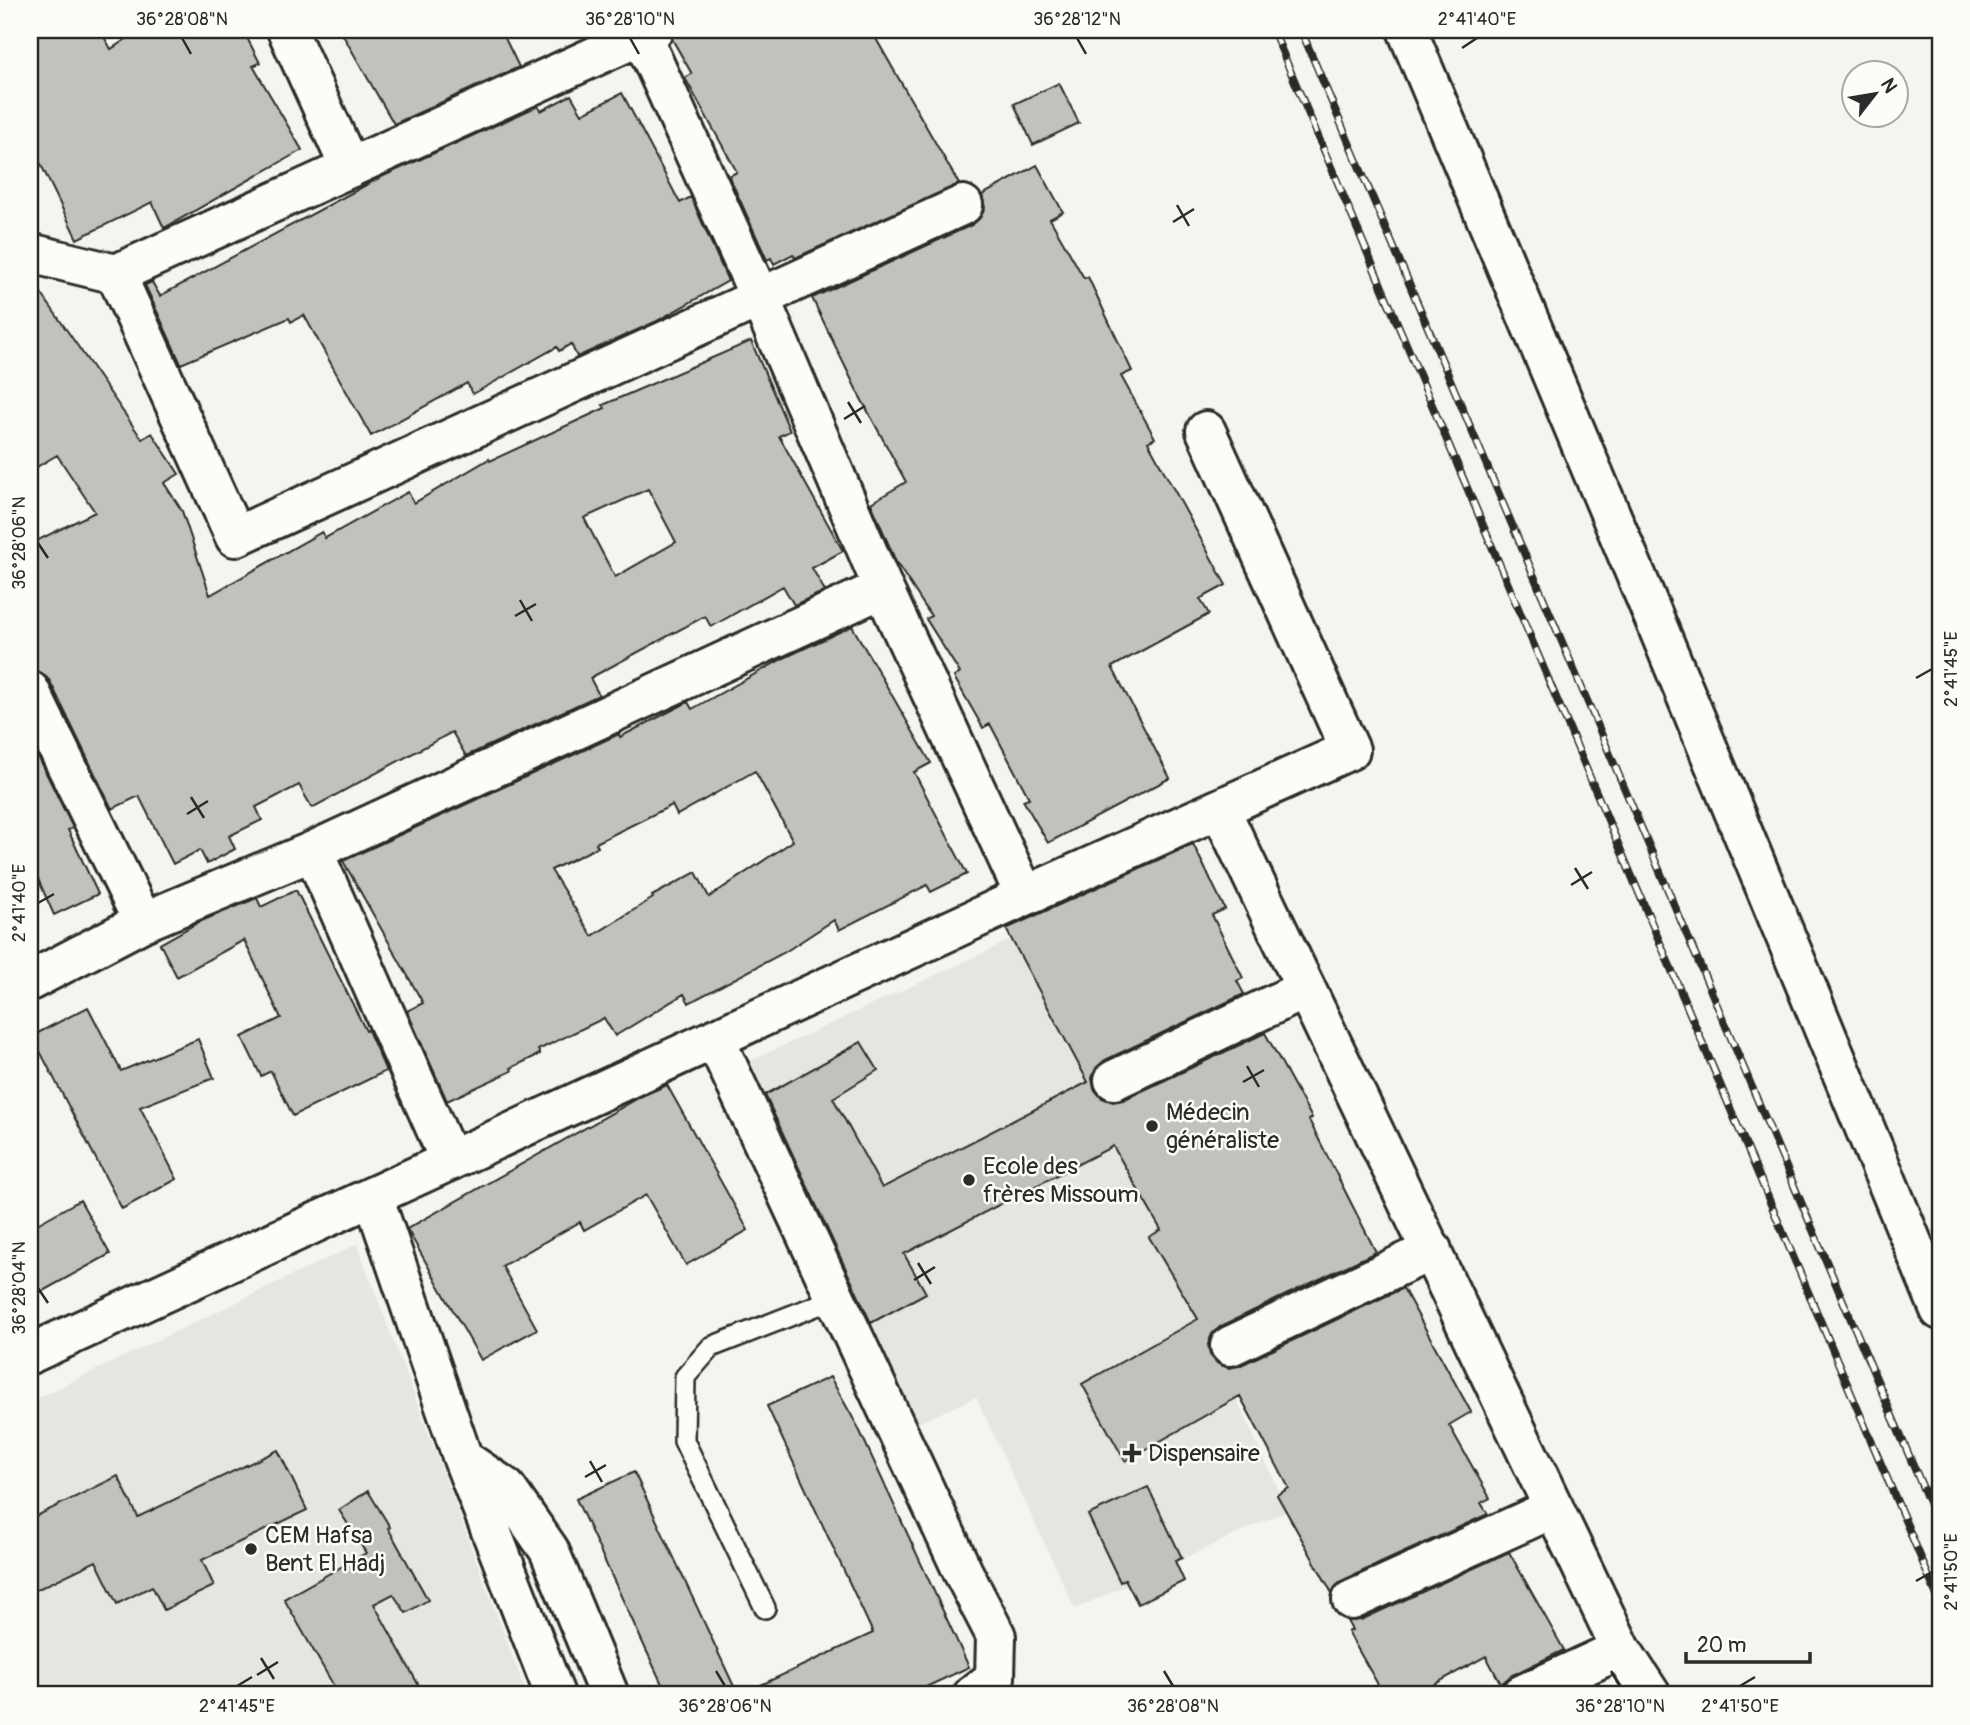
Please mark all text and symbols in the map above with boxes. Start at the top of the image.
text: 36°28'08"N [136,8,228,31]
text: 36°28'10"N [585,8,675,31]
text: 36°28'12"N [1033,8,1121,31]
text: 2°41'40"E [1438,8,1516,31]
north arrow [1840,60,1910,130]
text: N [1875,74,1902,98]
text: 36°28'06"N [8,496,31,590]
text: 2°41'45"E [1940,631,1963,707]
text: 2°41'40"E [8,864,31,942]
place label: Médecin généraliste [1166,1098,1279,1155]
marker: Médecin généraliste [1144,1118,1160,1134]
place label: Ecole des frères Missoum [983,1152,1139,1209]
marker: Ecole des frères Missoum [961,1172,977,1188]
text: 36°28'04"N [8,1241,31,1335]
place label: Dispensaire [1148,1439,1260,1468]
marker: Dispensaire [1122,1443,1142,1463]
place label: CEM Hafsa Bent El Hadj [265,1521,385,1578]
text: 2°41'50"E [1940,1533,1963,1611]
marker: CEM Hafsa Bent El Hadj [243,1541,259,1557]
scale bar [1686,1620,1811,1664]
text: 20 m [1697,1632,1746,1659]
text: 2°41'45"E [199,1695,275,1718]
text: 36°28'06"N [678,1695,772,1718]
text: 36°28'08"N [1127,1695,1219,1718]
text: 36°28'10"N [1575,1695,1665,1718]
text: 2°41'50"E [1701,1695,1779,1718]

